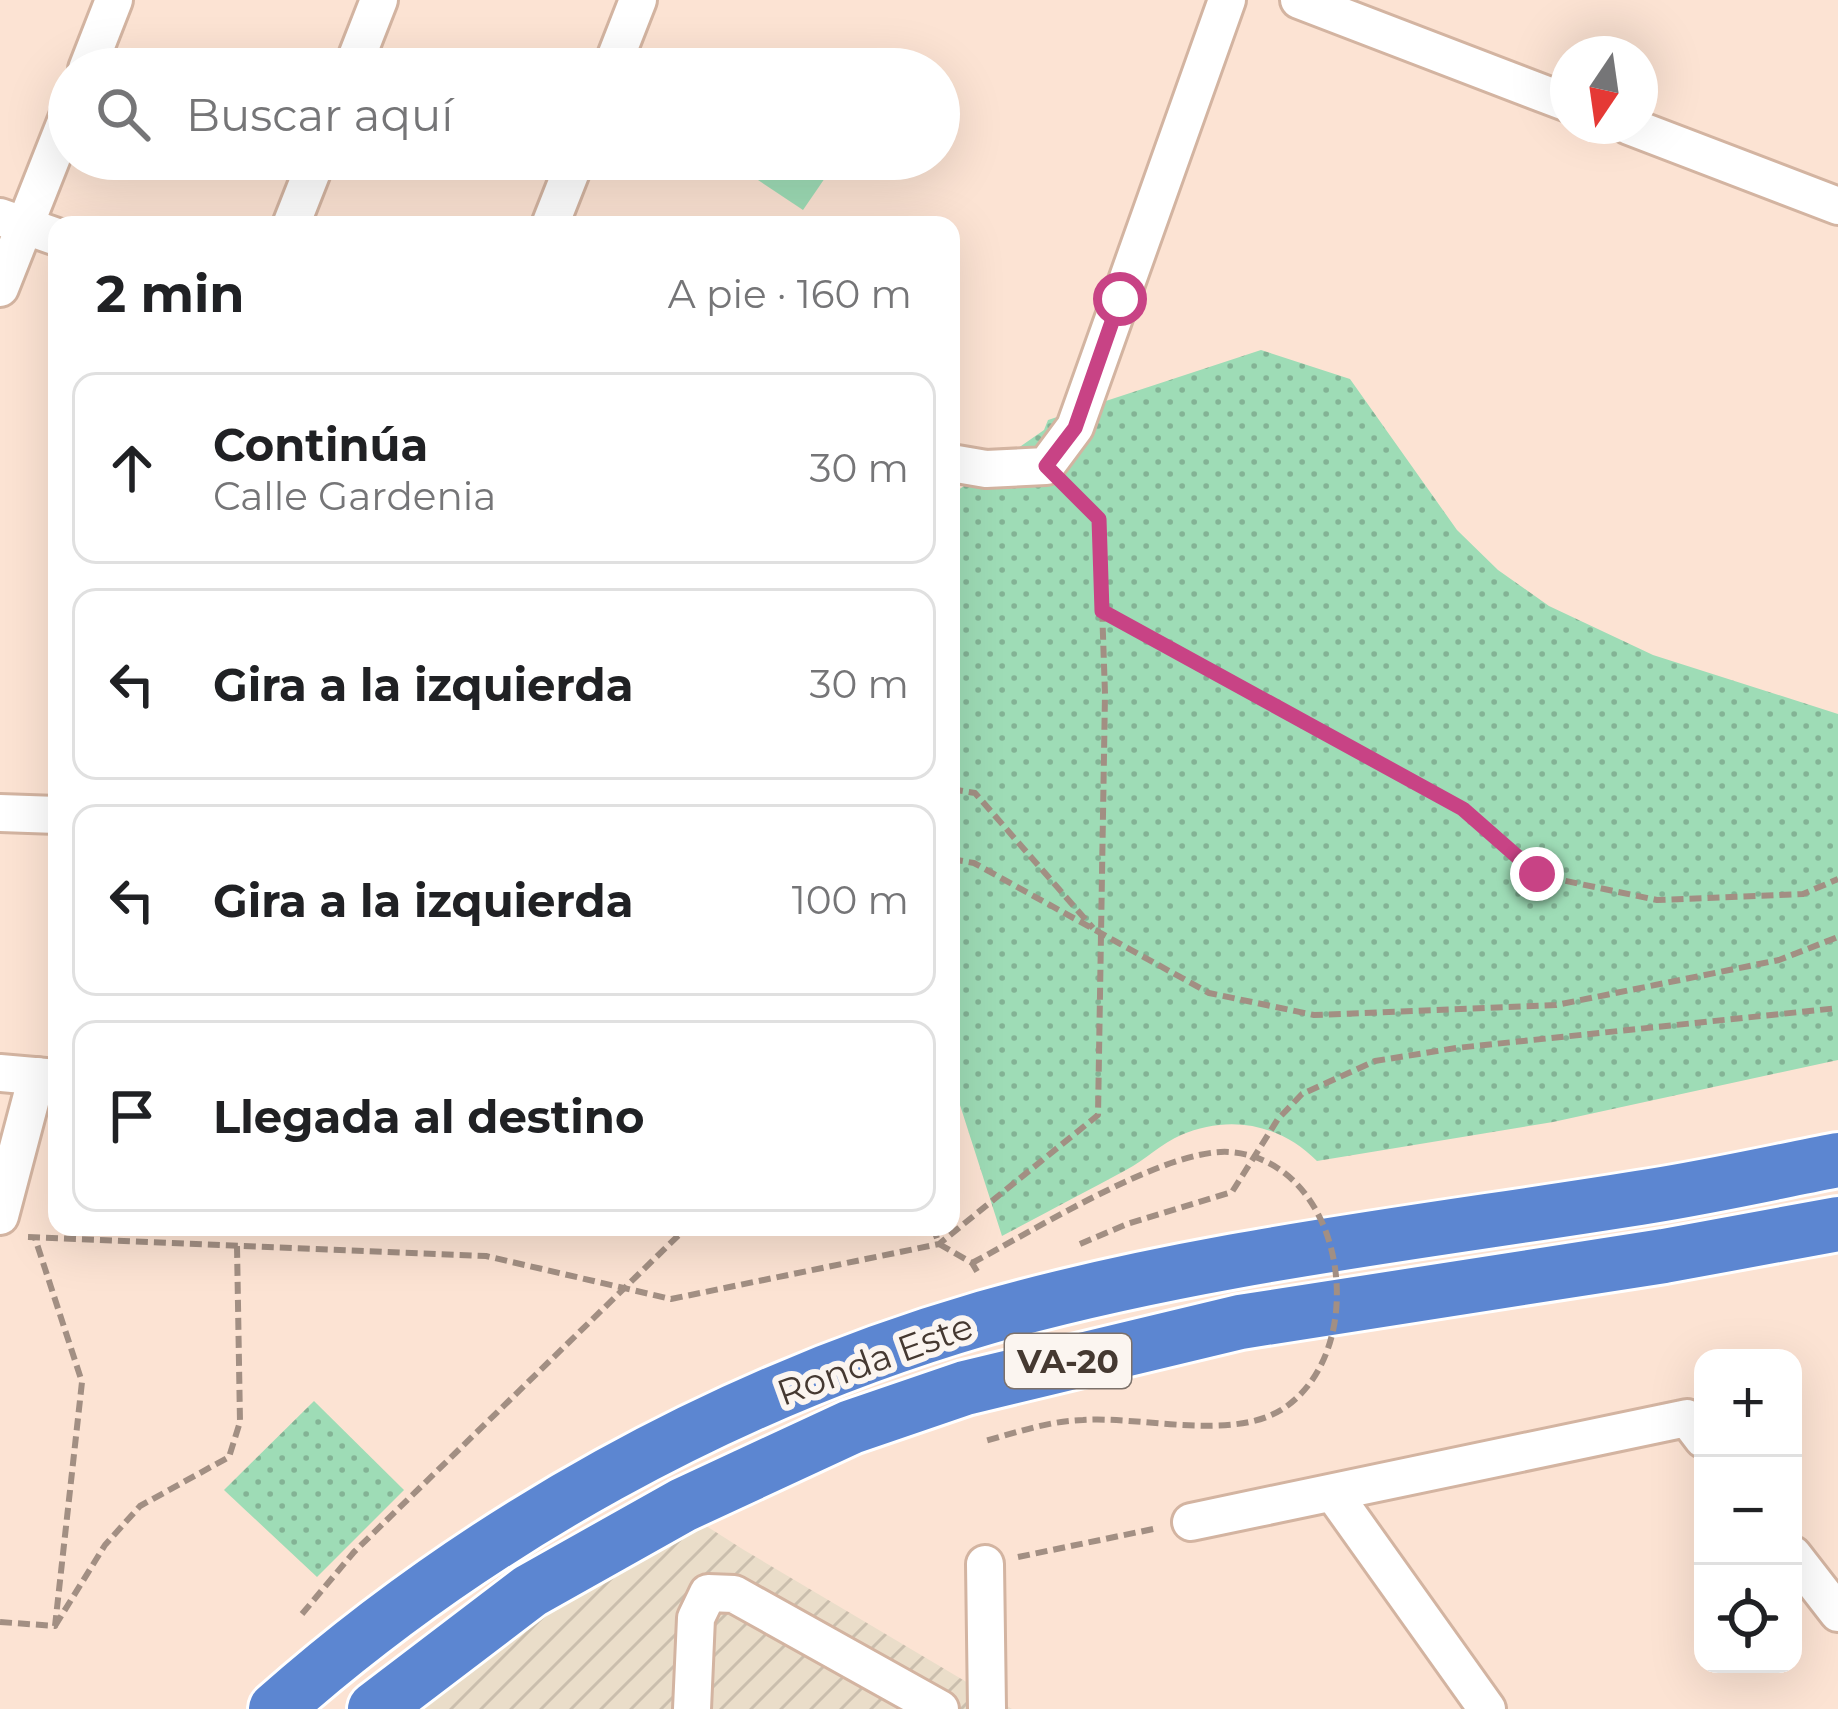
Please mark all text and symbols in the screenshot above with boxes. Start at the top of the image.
north arrow [1550,36,1658,144]
search box [48,48,960,180]
icon: search [90,81,156,147]
text: Buscar aquí [186,87,453,142]
text: 2 min [96,263,245,325]
text: A pie · 160 m [668,270,912,318]
route start [1093,272,1147,326]
text: Continúa [213,417,428,472]
icon: ahead [99,435,165,501]
text: 30 m [810,444,909,492]
text: Calle Gardenia [213,472,496,520]
icon: left [99,651,165,717]
text: Gira a la izquierda [213,657,633,712]
text: 30 m [810,660,909,708]
route end [1510,847,1564,901]
icon: left [99,867,165,933]
text: Gira a la izquierda [213,873,633,928]
text: 100 m [792,876,909,924]
icon: arrive [99,1083,165,1149]
text: Llegada al destino [213,1089,645,1144]
street label: Ronda Este [771,1303,979,1415]
road number: VA-20 [1005,1334,1131,1388]
map controls [1694,1349,1802,1673]
button: + [1694,1349,1802,1457]
button: − [1694,1457,1802,1565]
button: locate [1694,1565,1802,1673]

